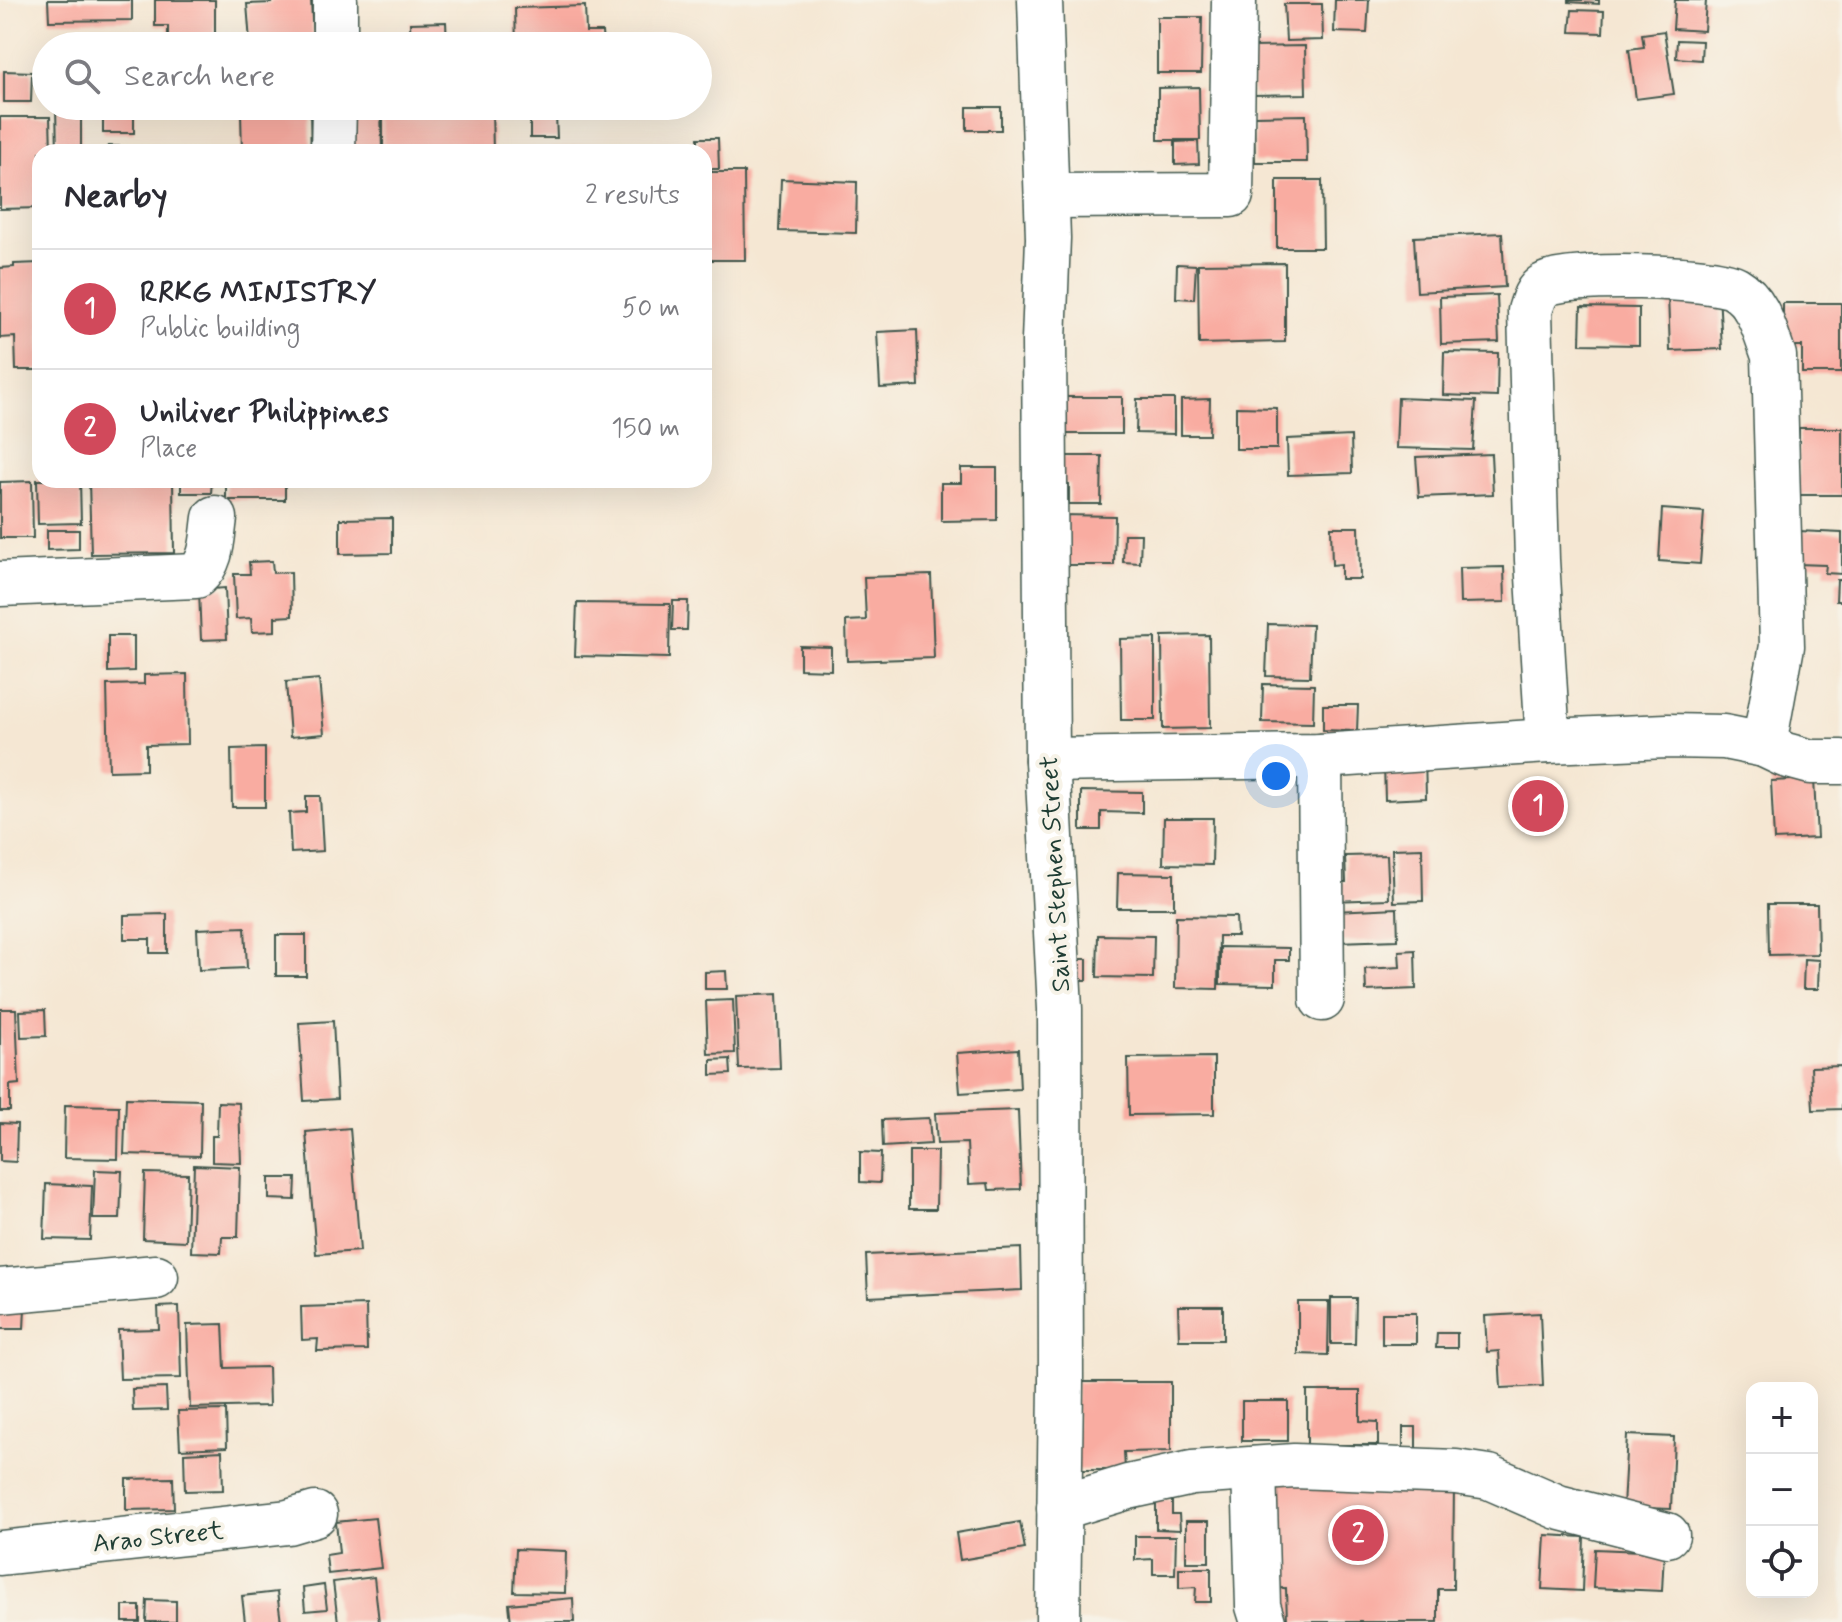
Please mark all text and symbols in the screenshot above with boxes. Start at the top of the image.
search box [32,32,712,120]
icon: search [60,54,104,98]
text: Search here [124,57,275,96]
text: Nearby [64,174,168,219]
text: 2 results [585,179,680,213]
text: RRKG MINISTRY [140,273,376,312]
text: 1 [84,292,96,326]
text: 50 m [622,292,680,326]
text: Public building [140,312,300,346]
text: Uniliver Philippines [140,393,389,432]
text: 2 [84,412,96,446]
text: 150 m [611,412,680,446]
text: Place [140,432,197,466]
street label: Saint Stephen Street [1033,755,1079,993]
your location [1256,756,1296,796]
pin: 1 [1512,776,1564,836]
map controls [1746,1382,1818,1598]
button: + [1746,1382,1818,1454]
button: − [1746,1454,1818,1526]
pin: 2 [1332,1505,1384,1565]
street label: Arao Street [91,1514,225,1562]
button: locate [1746,1526,1818,1598]

